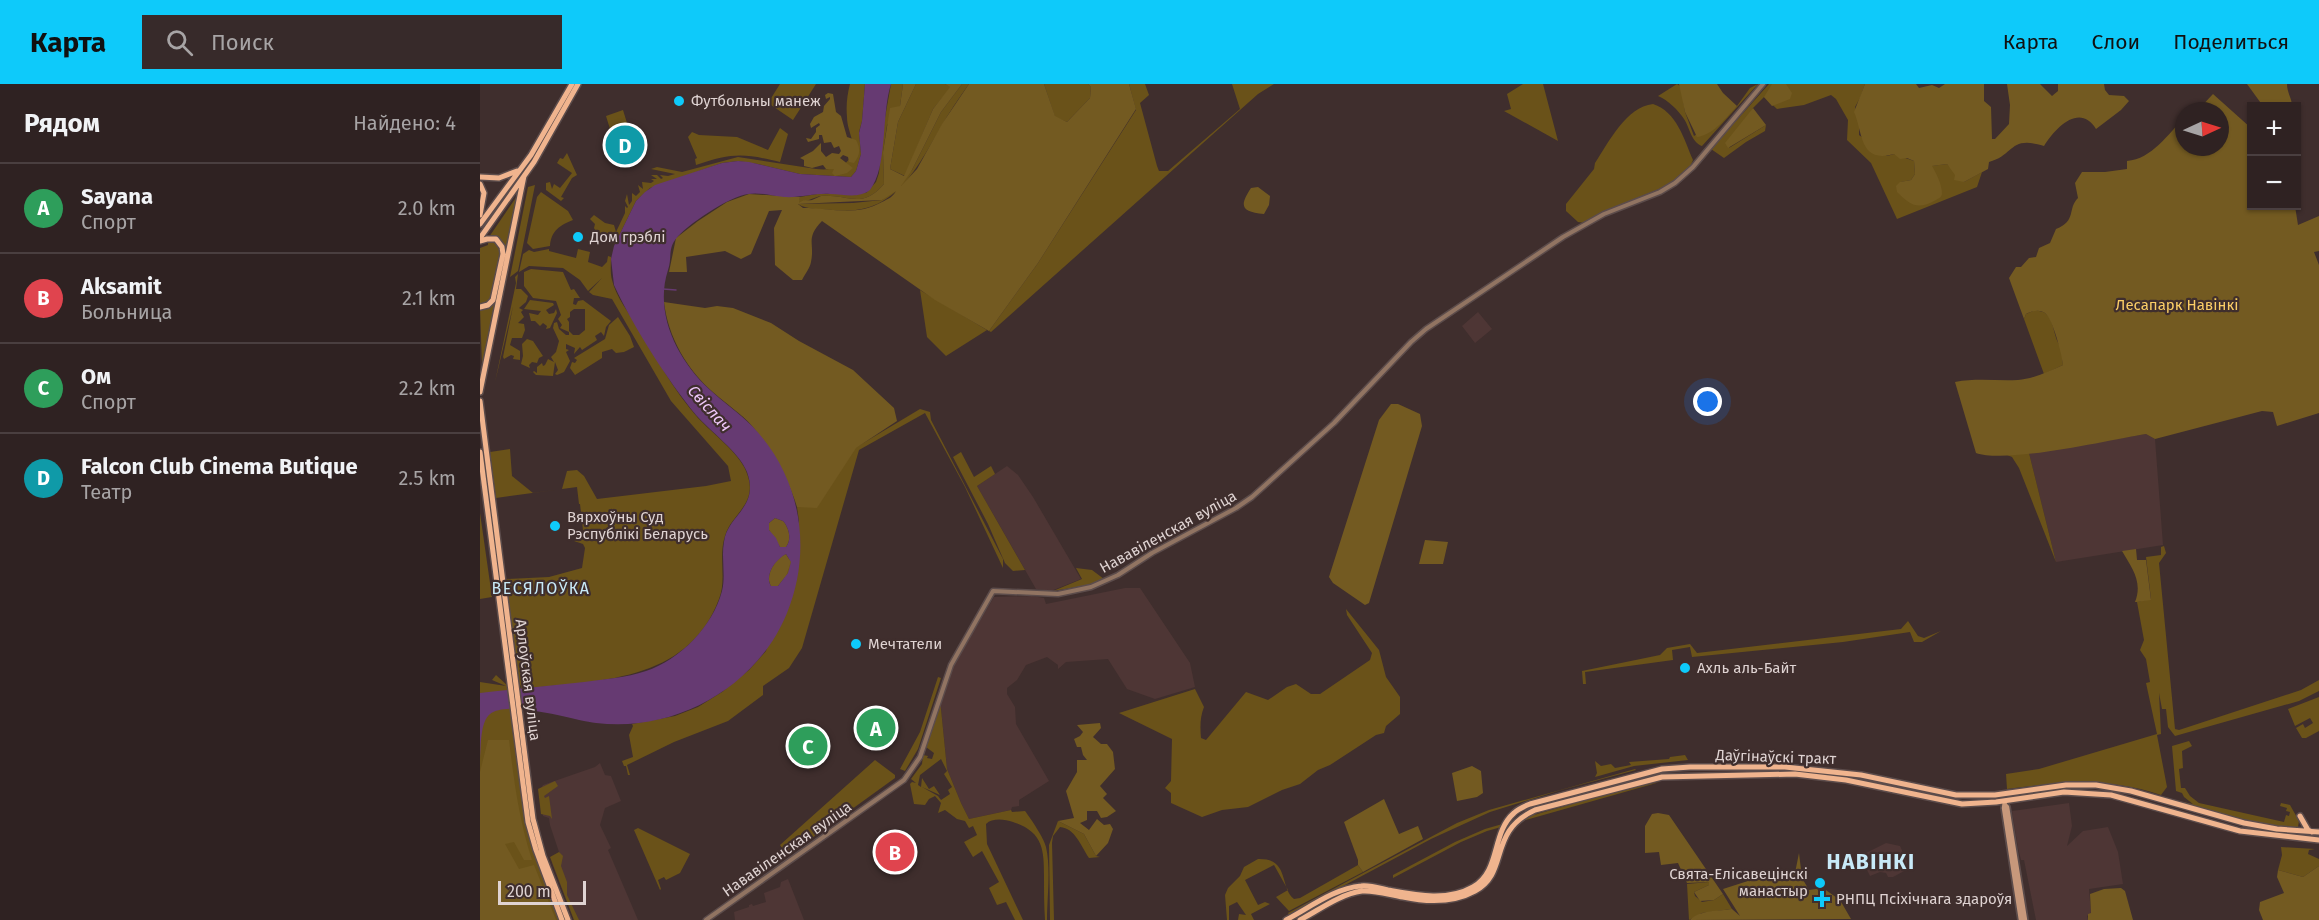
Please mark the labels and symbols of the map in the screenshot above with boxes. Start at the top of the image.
place label: Футбольны манеж [691,92,821,110]
marker: Футбольны манеж [672,94,686,108]
north arrow [2175,102,2229,156]
pin: D [606,122,644,168]
place label: Дом грэблі [589,228,666,246]
marker: Дом грэблі [571,230,585,244]
park label: Лесапарк Навінкі [2116,296,2238,314]
water label: Свіслач [684,381,735,436]
your location [1693,387,1722,416]
street label: Нававіленская вуліца [1096,487,1240,577]
place label: Вярхоўны Суд Рэспублікі Беларусь [567,508,708,543]
marker: Вярхоўны Суд Рэспублікі Беларусь [548,519,562,533]
district label: ВЕСЯЛОЎКА [492,579,590,598]
street label: Арлоўская вуліца [512,618,544,742]
place label: Мечтатели [868,635,942,653]
marker: Мечтатели [849,637,863,651]
place label: Ахль аль-Байт [1697,659,1797,677]
marker: Ахль аль-Байт [1678,661,1692,675]
pin: A [856,706,896,750]
pin: C [788,724,828,768]
street label: Даўгінаўскі тракт [1714,746,1837,768]
street label: Нававіленская вуліца [719,798,855,900]
pin: B [876,830,914,874]
district label: НАВІНКІ [1826,849,1916,875]
place label: Свята-Елісавецінскі манастыр [1669,865,1808,900]
marker: Свята-Елісавецінскі манастыр [1813,876,1827,890]
scale bar [498,878,586,906]
marker: РНПЦ Псіхічнага здароўя [1813,890,1831,908]
place label: РНПЦ Псіхічнага здароўя [1836,890,2012,908]

